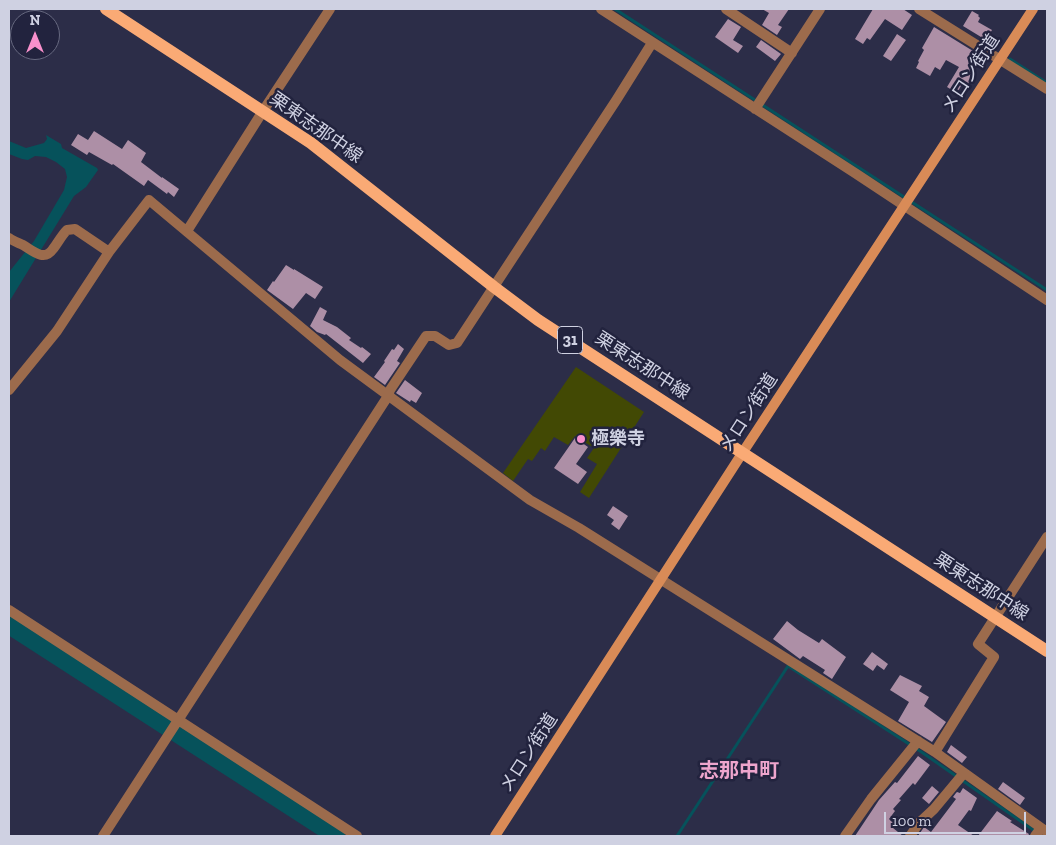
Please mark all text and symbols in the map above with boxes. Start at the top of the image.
north arrow [10,10,60,60]
text: N [30,12,40,29]
street label: メロン街道 [937,30,1005,118]
street label: 栗東志那中線 [266,88,366,168]
road number: 31 [558,326,582,354]
street label: 栗東志那中線 [591,328,693,404]
street label: メロン街道 [715,369,783,457]
place label: 極樂寺 [591,428,645,450]
marker: 極樂寺 [575,433,587,445]
street label: 栗東志那中線 [930,549,1032,625]
street label: メロン街道 [495,709,563,797]
district label: 志那中町 [699,759,779,783]
scale bar [886,802,1028,834]
text: 100 m [892,812,931,830]

